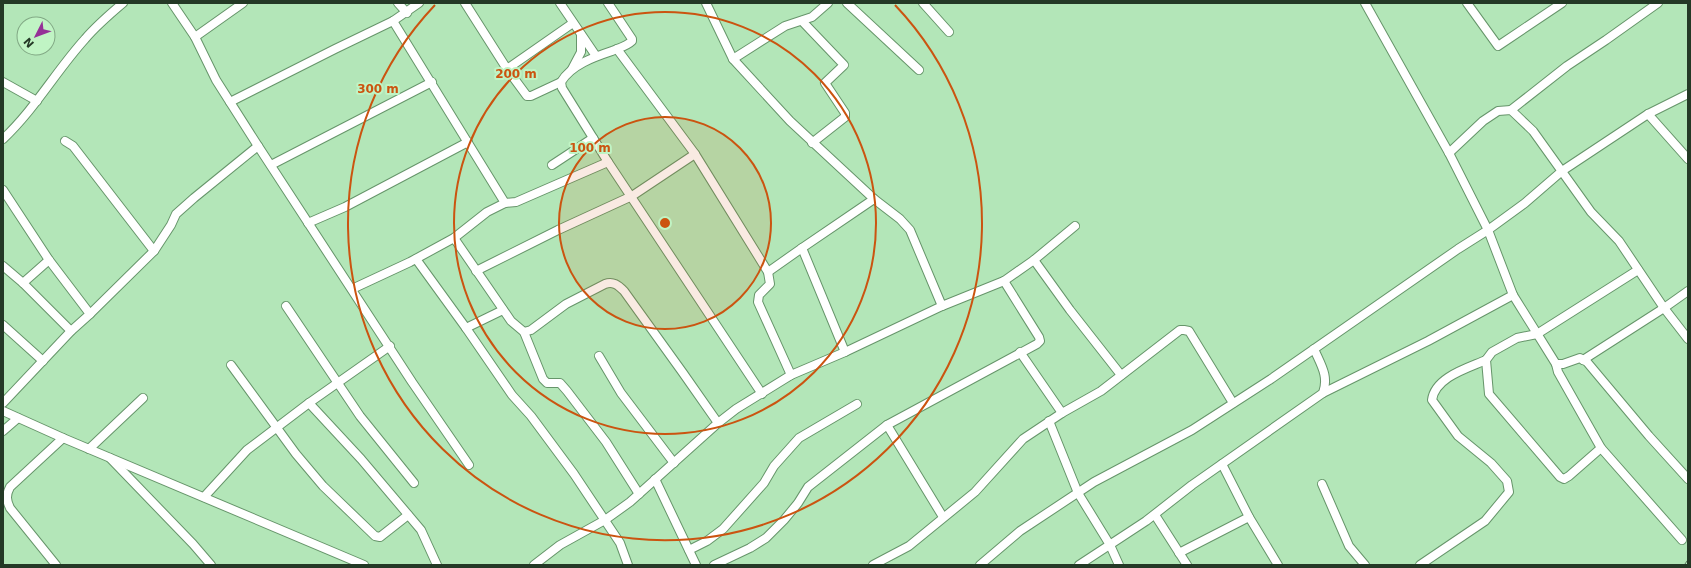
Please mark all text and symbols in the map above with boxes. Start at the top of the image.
north arrow [16,16,56,56]
text: N [21,35,37,50]
text: 200 m [495,67,537,81]
text: 300 m [357,82,399,96]
text: 100 m [569,141,611,155]
centre of rings [658,216,672,230]

